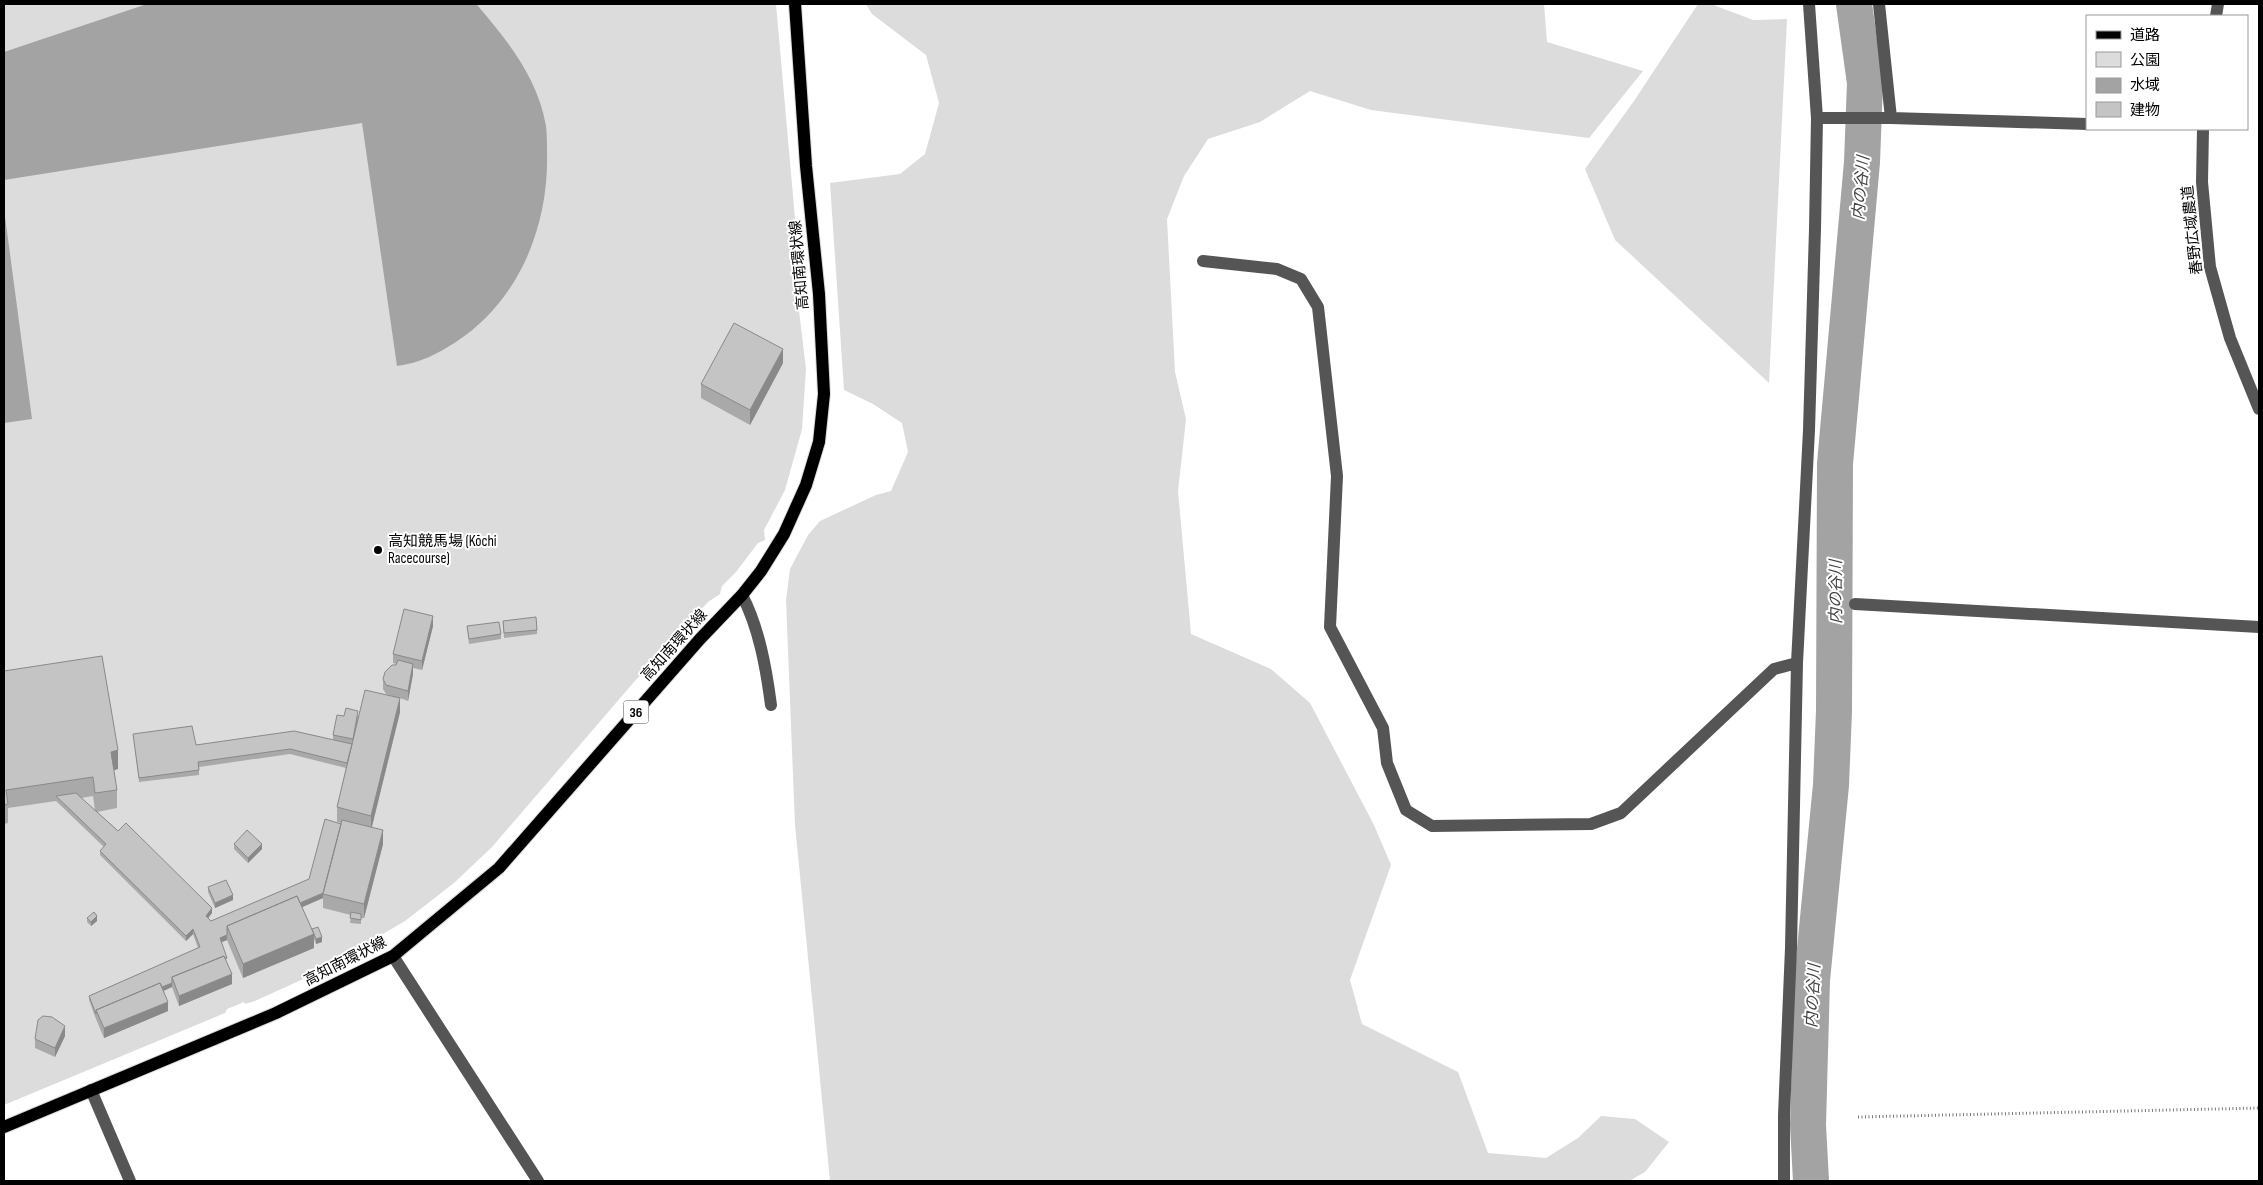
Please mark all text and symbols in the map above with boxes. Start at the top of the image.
legend [2086,15,2248,130]
text: 道路 [2130,26,2160,45]
text: 公園 [2130,51,2160,70]
text: 水域 [2130,76,2160,95]
text: 建物 [2130,101,2160,120]
water label: 内の谷川 [1849,153,1874,221]
street label: 春野広域農道 [2178,184,2207,276]
street label: 高知南環状線 [786,219,813,311]
place label: 高知競馬場 (Kōchi Racecourse) [388,532,497,568]
marker: 高知競馬場 (Kōchi Racecourse) [372,544,384,556]
water label: 内の谷川 [1827,558,1846,624]
street label: 高知南環状線 [637,606,712,685]
road number: 36 [624,700,648,724]
street label: 高知南環状線 [301,933,390,990]
water label: 内の谷川 [1802,962,1825,1029]

